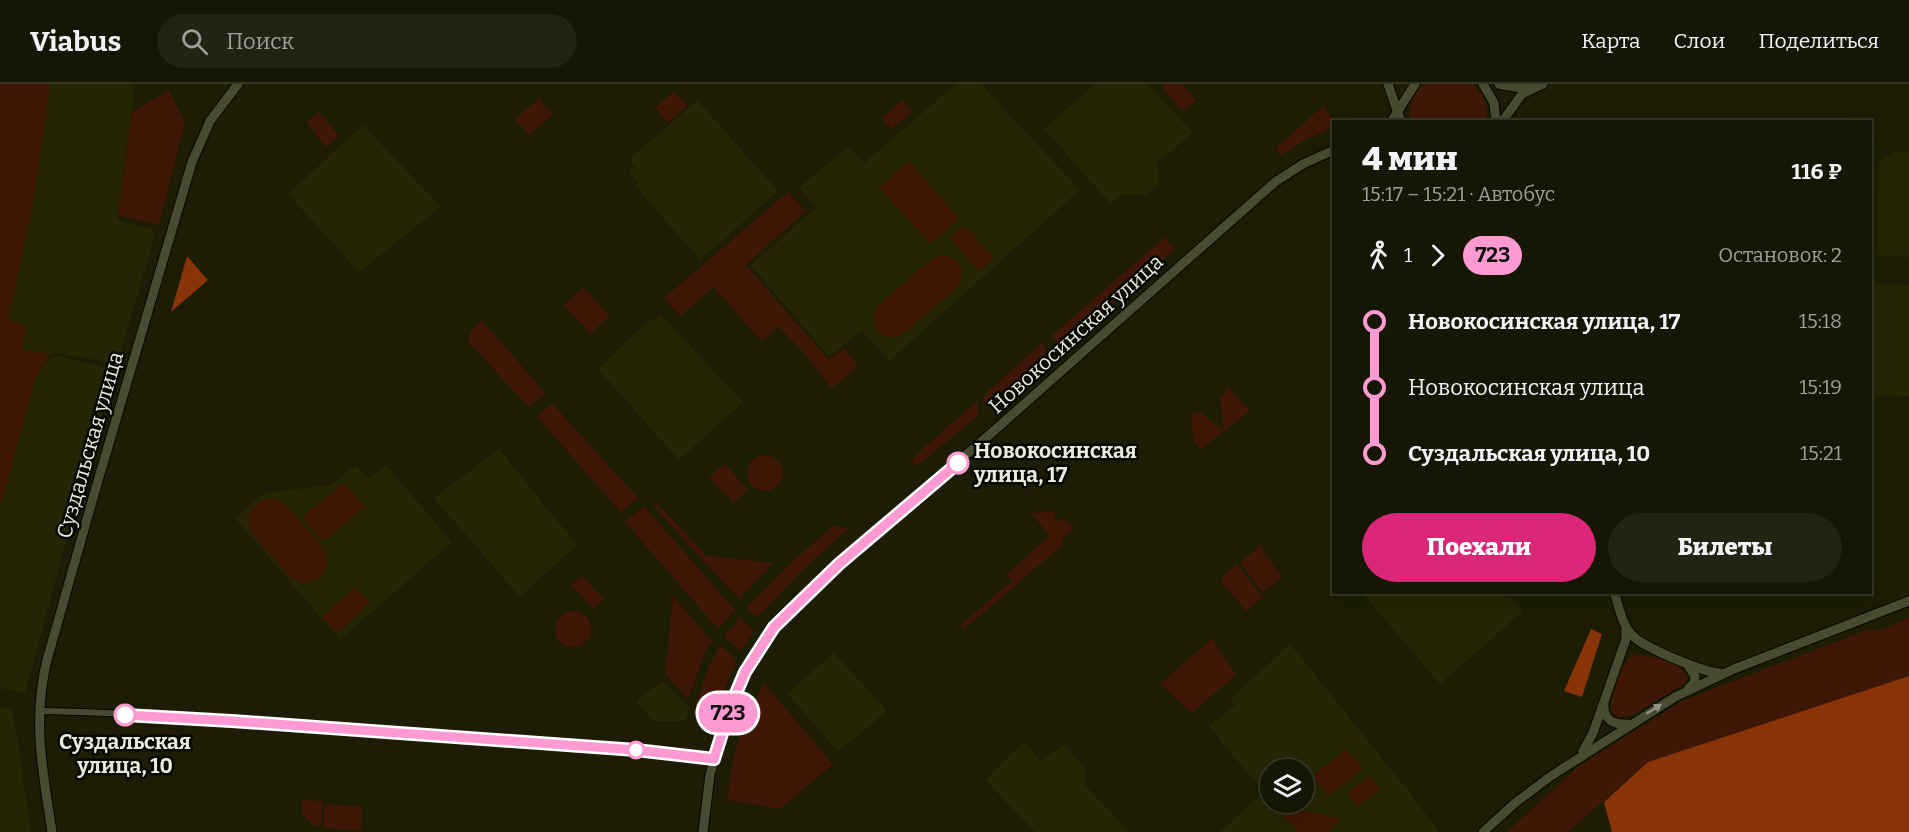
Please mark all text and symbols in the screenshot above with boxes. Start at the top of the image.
search box [157,14,577,68]
text: Viabus [30,25,121,58]
icon: search [178,25,211,58]
text: Поиск [226,28,294,55]
text: Карта [1581,28,1640,54]
text: Слои [1673,28,1725,54]
text: Поделиться [1758,28,1879,54]
text: 4 мин [1362,139,1458,179]
text: 116 ₽ [1792,158,1842,185]
text: 15:17 – 15:21 · Автобус [1362,182,1555,206]
icon: walk [1362,239,1395,272]
icon: forward [1421,239,1454,272]
text: 723 [1475,242,1510,268]
text: 1 [1404,243,1412,267]
text: Остановок: 2 [1718,243,1842,267]
street label: Новокосинская улица [983,248,1169,419]
text: Новокосинская улица, 17 [1408,308,1680,335]
text: 15:18 [1799,309,1842,333]
street label: Суздальская улица [51,348,129,541]
text: Новокосинская улица [1408,374,1645,401]
text: 15:19 [1799,375,1842,399]
place label: Новокосинская улица, 17 [973,438,1137,488]
text: Суздальская улица, 10 [1408,440,1650,467]
text: 15:21 [1800,441,1842,465]
marker: Новокосинская улица, 17 [947,452,969,474]
button: Поехали [1362,513,1596,582]
button: Билеты [1608,513,1842,582]
line badge: 723 [694,694,762,732]
text: 723 [710,700,746,726]
marker: Суздальская улица, 10 [114,704,136,726]
one-way arrow [1646,704,1662,715]
place label: Суздальская улица, 10 [59,729,191,779]
unlabelled marker [627,741,645,759]
map controls [1260,759,1314,813]
button: layers [1260,759,1314,813]

